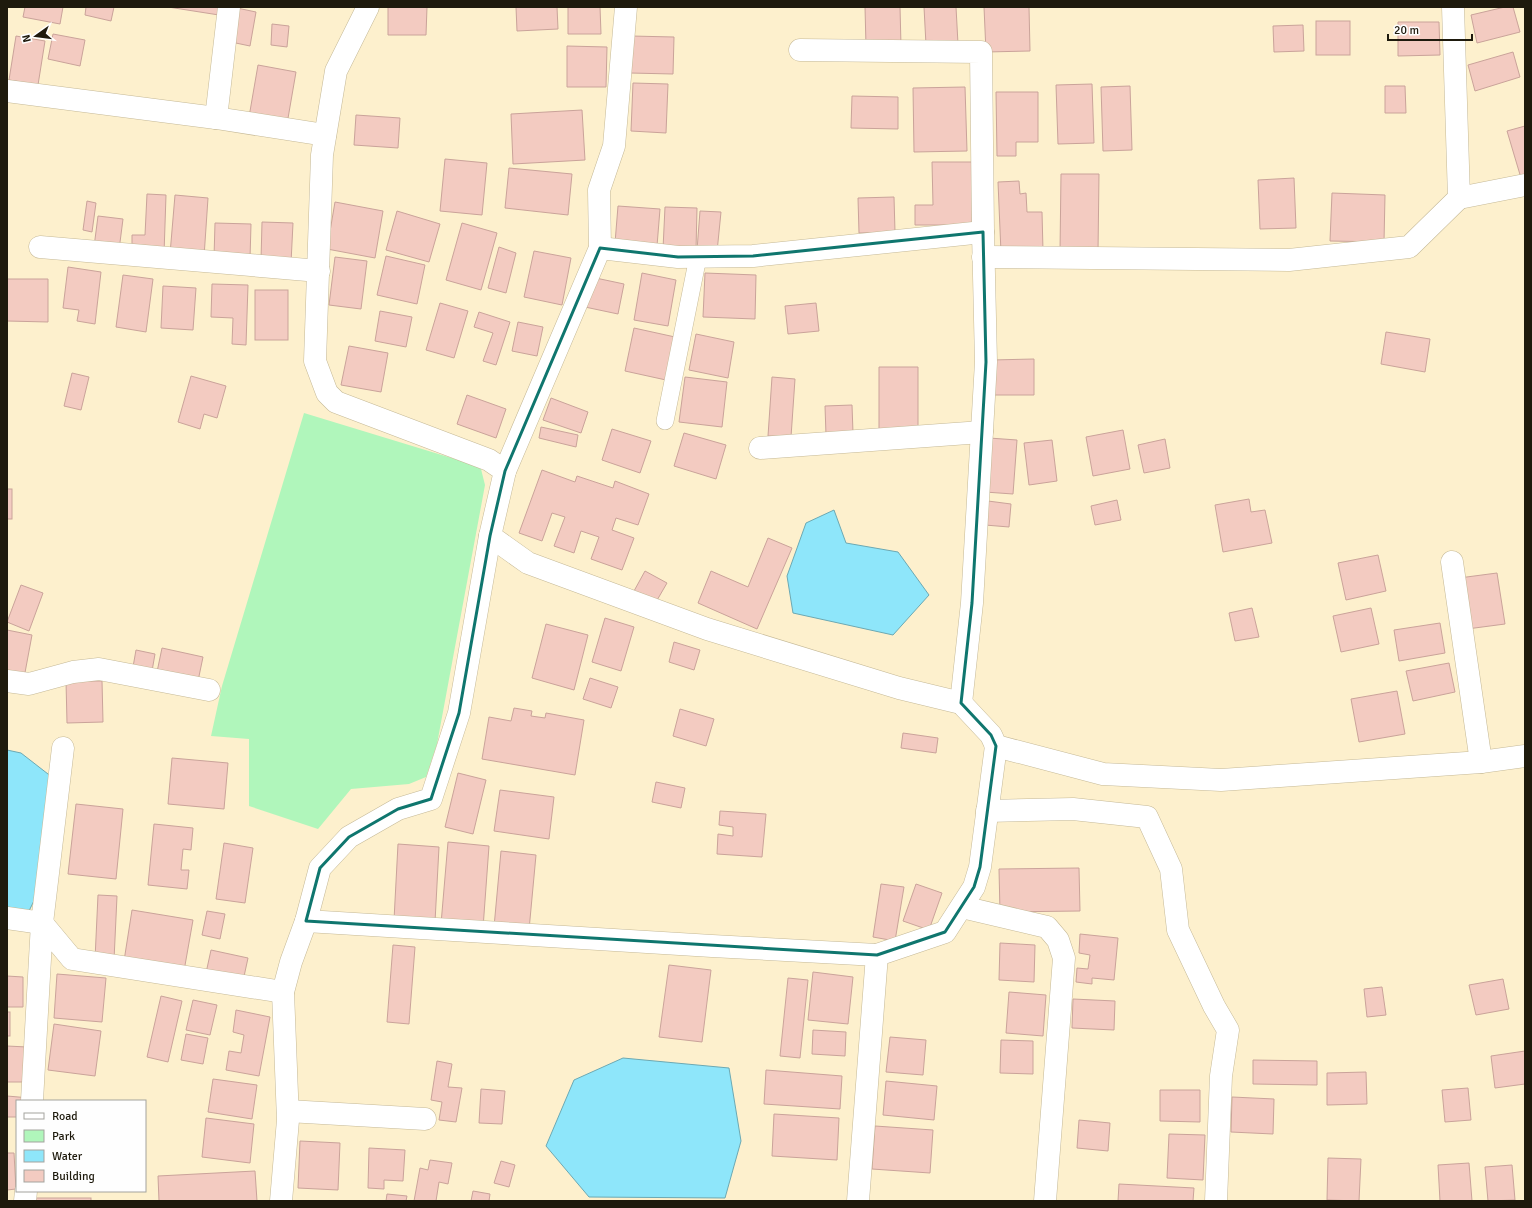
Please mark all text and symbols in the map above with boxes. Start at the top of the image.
north arrow [16,16,56,56]
scale bar [1388,16,1472,42]
text: 20 m [1394,23,1419,38]
text: N [20,33,34,44]
legend [16,1100,146,1192]
text: Road [52,1109,78,1124]
text: Park [52,1129,75,1144]
text: Water [52,1149,83,1164]
text: Building [52,1169,95,1184]

